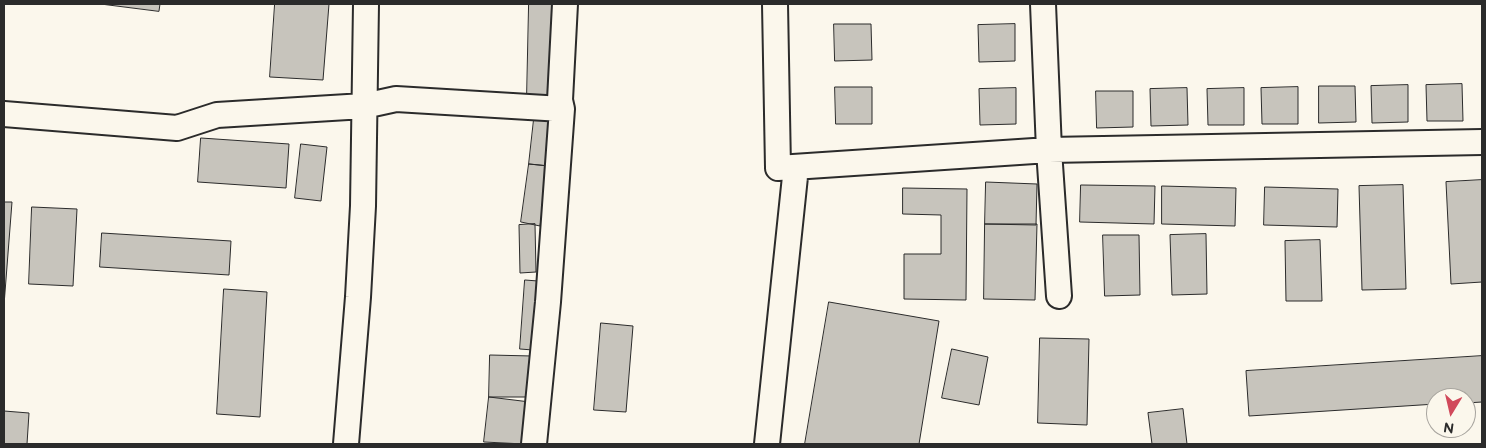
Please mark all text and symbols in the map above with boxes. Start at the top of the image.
north arrow [1426,388,1476,438]
text: N [1442,418,1455,437]

